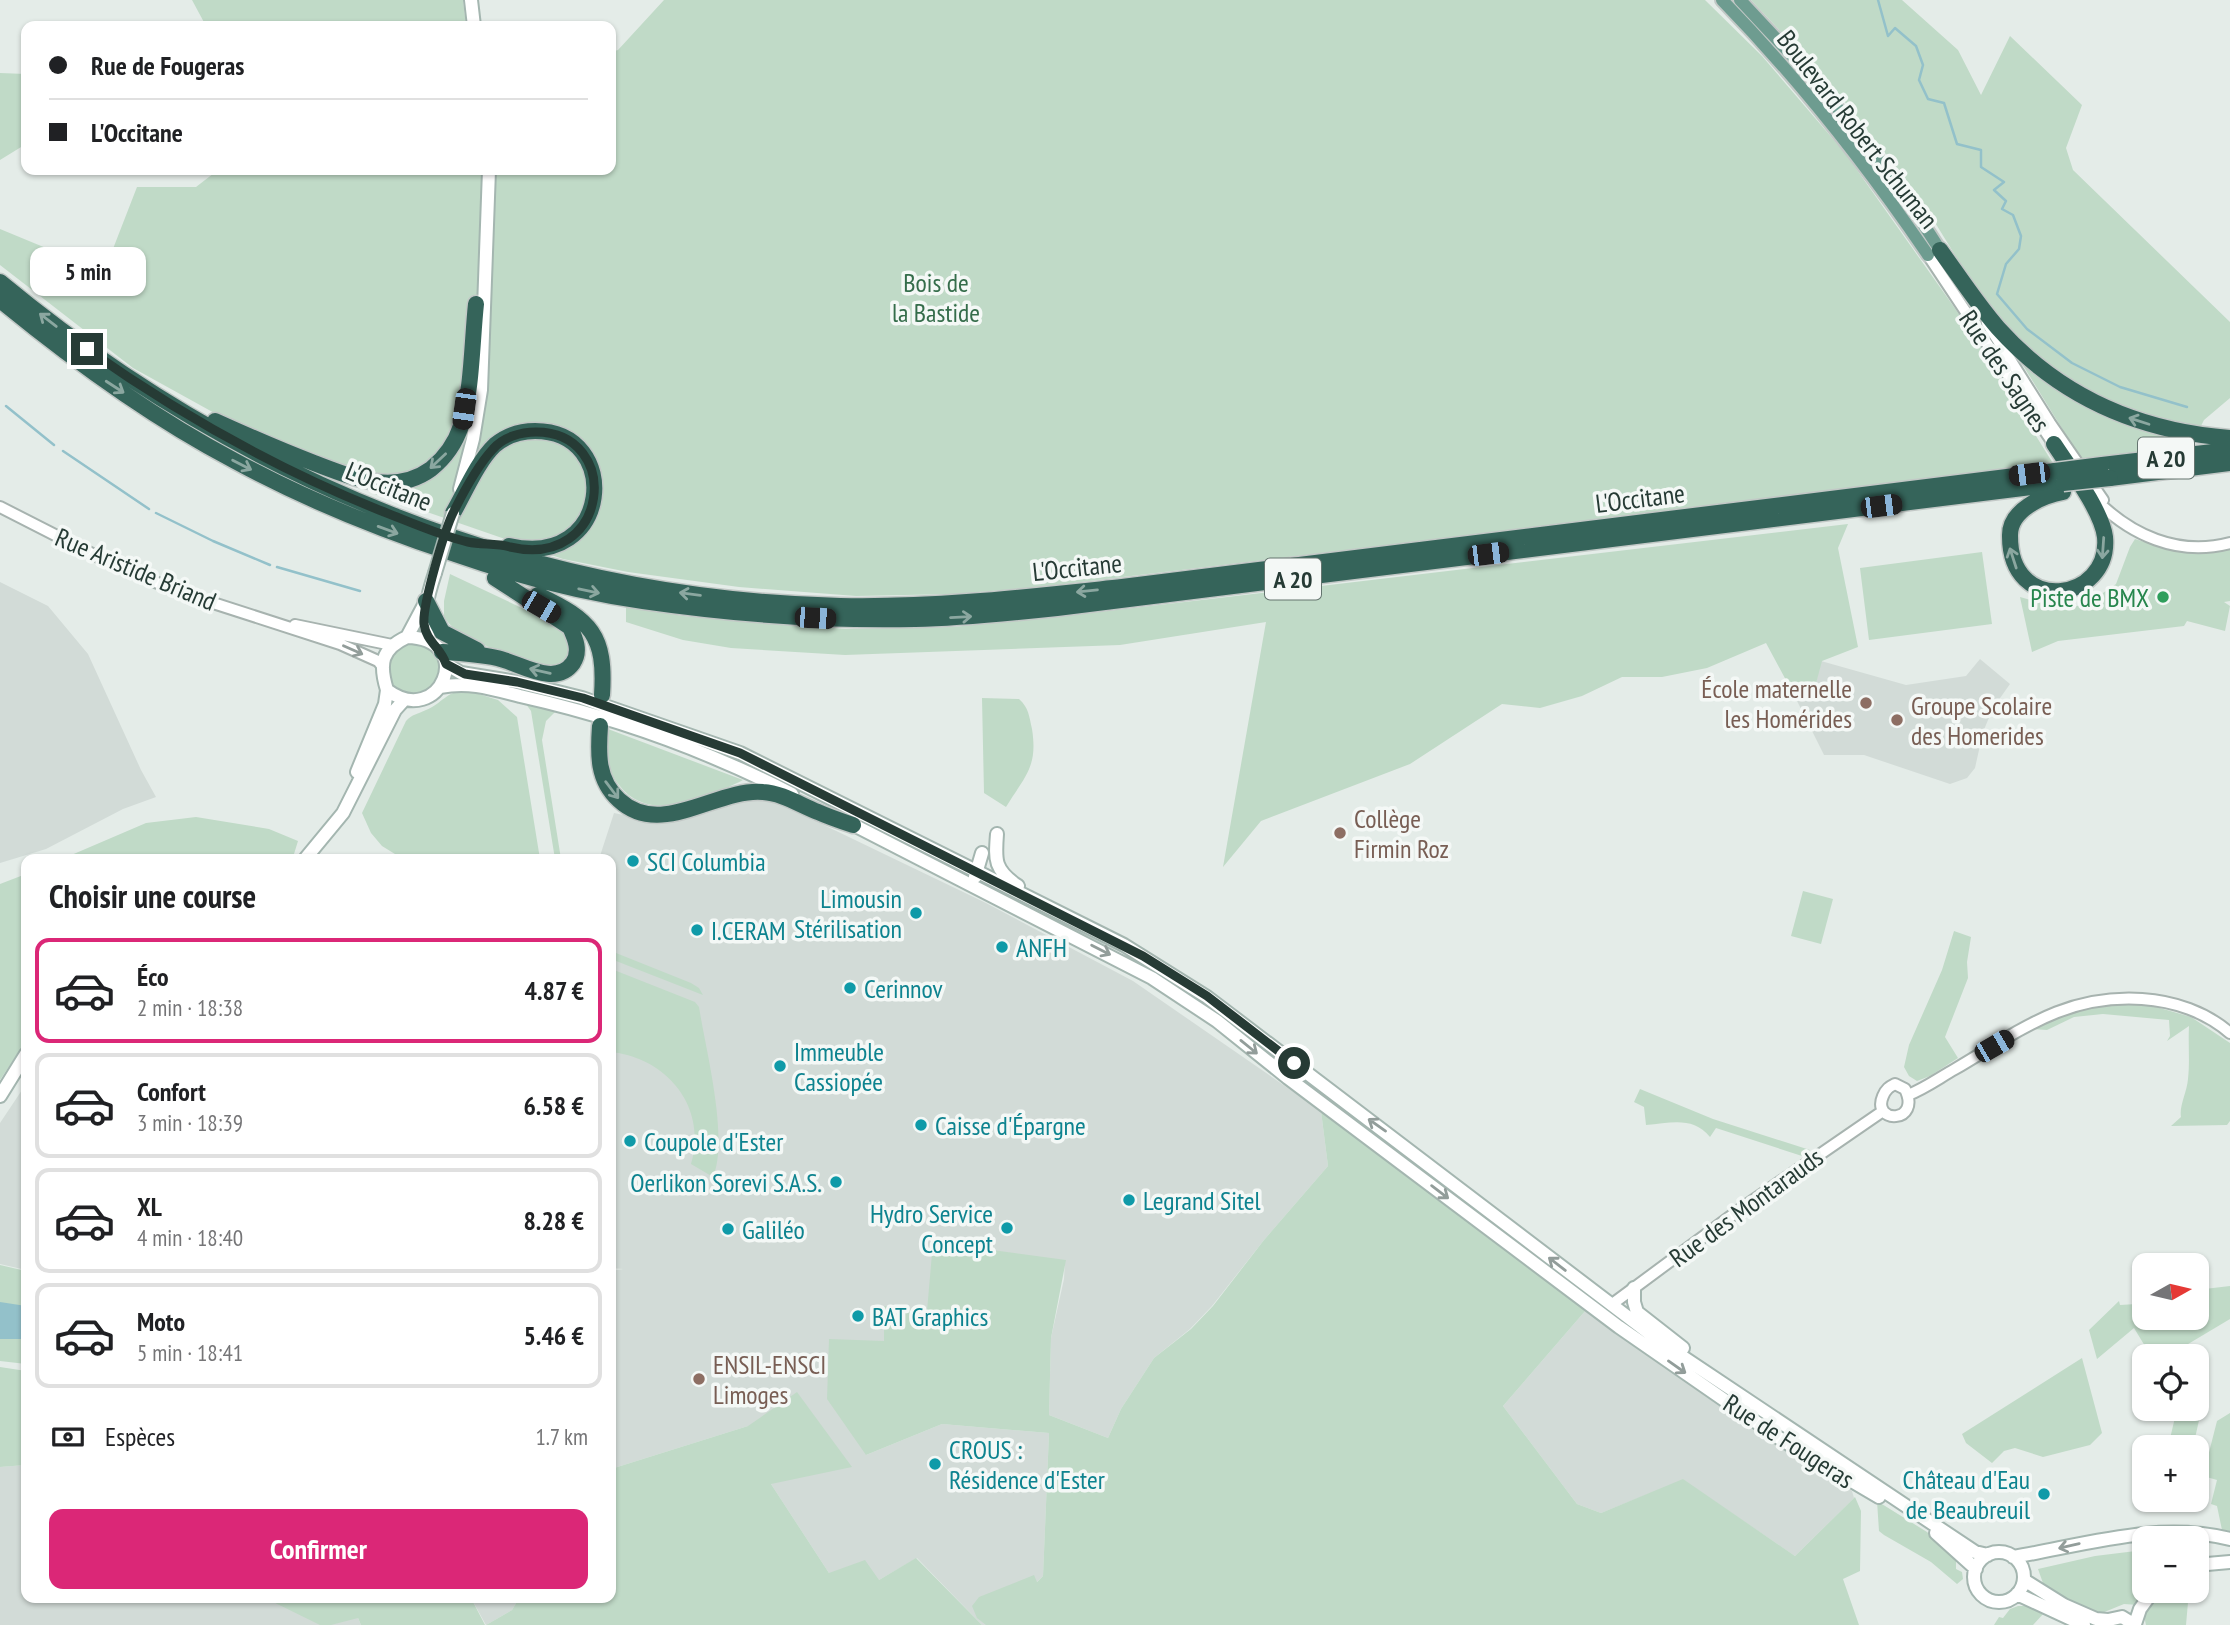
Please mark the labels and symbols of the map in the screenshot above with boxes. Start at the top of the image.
street label: Boulevard Robert Schuman [1770,23,1946,235]
callout: 5 min [29,247,145,296]
park label: Bois de la Bastide [892,266,980,329]
street label: Rue des Sagnes [1952,304,2058,438]
one-way arrow [40,312,58,327]
route end [71,333,103,365]
one-way arrow [105,379,124,394]
car [451,387,478,431]
one-way arrow [2128,414,2150,427]
road number: A 20 [2138,438,2194,478]
one-way arrow [430,453,447,470]
street label: L'Occitane [341,454,437,518]
one-way arrow [231,458,252,472]
car [2007,461,2052,487]
street label: L'Occitane [1593,476,1687,520]
car [1859,493,1904,519]
street label: Rue Aristide Briand [51,520,221,618]
one-way arrow [376,525,398,537]
one-way arrow [2097,536,2110,559]
car [1466,541,1511,567]
street label: L'Occitane [1031,546,1123,588]
one-way arrow [2006,548,2019,570]
road number: A 20 [1265,558,1321,600]
place label: Piste de BMX [2030,581,2149,614]
one-way arrow [577,584,600,598]
one-way arrow [1076,584,1099,597]
car [518,587,565,627]
one-way arrow [679,587,702,600]
marker: Piste de BMX [2155,589,2171,605]
car [794,606,837,630]
one-way arrow [949,610,972,623]
one-way arrow [342,644,363,657]
one-way arrow [529,664,551,677]
place label: École maternelle les Homérides [1701,672,1852,735]
place label: Groupe Scolaire des Homerides [1911,689,2052,752]
marker: École maternelle les Homérides [1858,695,1874,711]
marker: Groupe Scolaire des Homerides [1889,712,1905,728]
one-way arrow [604,781,619,800]
place label: Collège Firmin Roz [1354,802,1449,865]
marker: Collège Firmin Roz [1332,825,1348,841]
place label: SCI Columbia [647,845,766,878]
marker: SCI Columbia [625,853,641,869]
place label: Limousin Stérilisation [794,882,902,945]
marker: Limousin Stérilisation [908,905,924,921]
place label: I.CERAM [711,914,786,947]
marker: I.CERAM [689,922,705,938]
place label: ANFH [1016,931,1067,964]
marker: ANFH [994,939,1010,955]
one-way arrow [1090,944,1111,958]
place label: Cerinnov [864,972,943,1005]
marker: Cerinnov [842,980,858,996]
car [1971,1026,2018,1066]
place label: Immeuble Cassiopée [794,1035,884,1098]
one-way arrow [1239,1039,1257,1054]
route start [1278,1047,1310,1079]
marker: Immeuble Cassiopée [772,1058,788,1074]
place label: Caisse d'Épargne [935,1109,1086,1142]
marker: Caisse d'Épargne [913,1117,929,1133]
one-way arrow [1368,1118,1387,1132]
place label: Coupole d'Ester [644,1125,783,1158]
marker: Coupole d'Ester [622,1133,638,1149]
street label: Rue des Montarauds [1663,1140,1829,1274]
place label: Oerlikon Sorevi S.A.S. [630,1166,822,1199]
marker: Oerlikon Sorevi S.A.S. [828,1174,844,1190]
place label: Legrand Sitel [1143,1184,1261,1217]
one-way arrow [1430,1185,1449,1200]
marker: Legrand Sitel [1121,1192,1137,1208]
place label: Hydro Service Concept [870,1197,993,1260]
place label: Galiléo [742,1213,805,1246]
marker: Hydro Service Concept [999,1220,1015,1236]
marker: Galiléo [720,1221,736,1237]
north arrow [2132,1253,2208,1330]
one-way arrow [1548,1256,1566,1271]
place label: BAT Graphics [872,1300,988,1333]
marker: BAT Graphics [850,1308,866,1324]
place label: ENSIL-ENSCI Limoges [713,1348,826,1411]
one-way arrow [1667,1360,1686,1374]
marker: ENSIL-ENSCI Limoges [691,1371,707,1387]
street label: Rue de Fougeras [1718,1387,1860,1495]
place label: CROUS : Résidence d'Ester [949,1433,1105,1496]
marker: CROUS : Résidence d'Ester [927,1456,943,1472]
place label: Château d'Eau de Beaubreuil [1903,1463,2030,1526]
marker: Château d'Eau de Beaubreuil [2036,1486,2052,1502]
one-way arrow [2059,1540,2081,1553]

